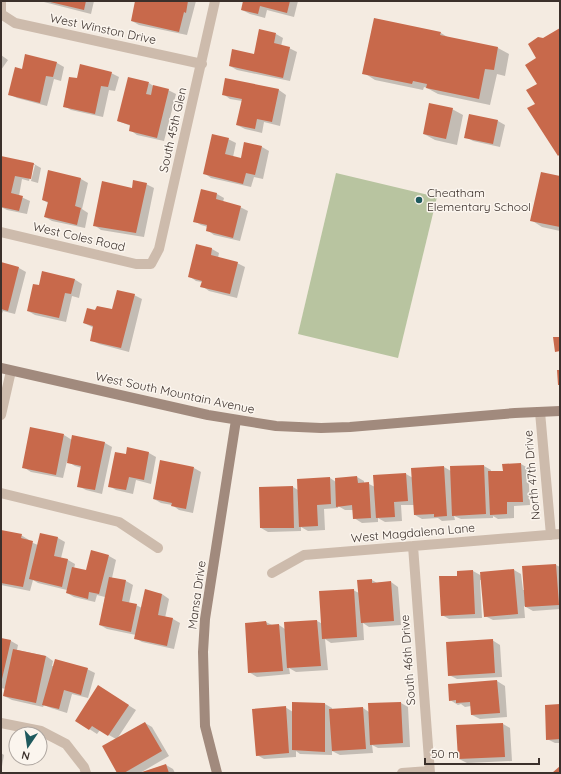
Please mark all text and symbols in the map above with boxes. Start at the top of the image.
street label: West Winston Drive [49,10,158,47]
street label: South 45th Glen [155,86,190,174]
place label: Cheatham Elementary School [427,185,531,214]
marker: Cheatham Elementary School [414,195,424,205]
street label: West Coles Road [31,219,127,254]
street label: West South Mountain Avenue [94,368,256,417]
street label: North 47th Drive [520,429,543,520]
street label: West Magdalena Lane [350,520,476,545]
street label: Mansa Drive [184,559,209,630]
street label: South 46th Drive [397,614,418,706]
north arrow [8,726,48,766]
scale bar [425,740,539,766]
text: 50 m [431,746,459,761]
text: N [20,748,31,763]

